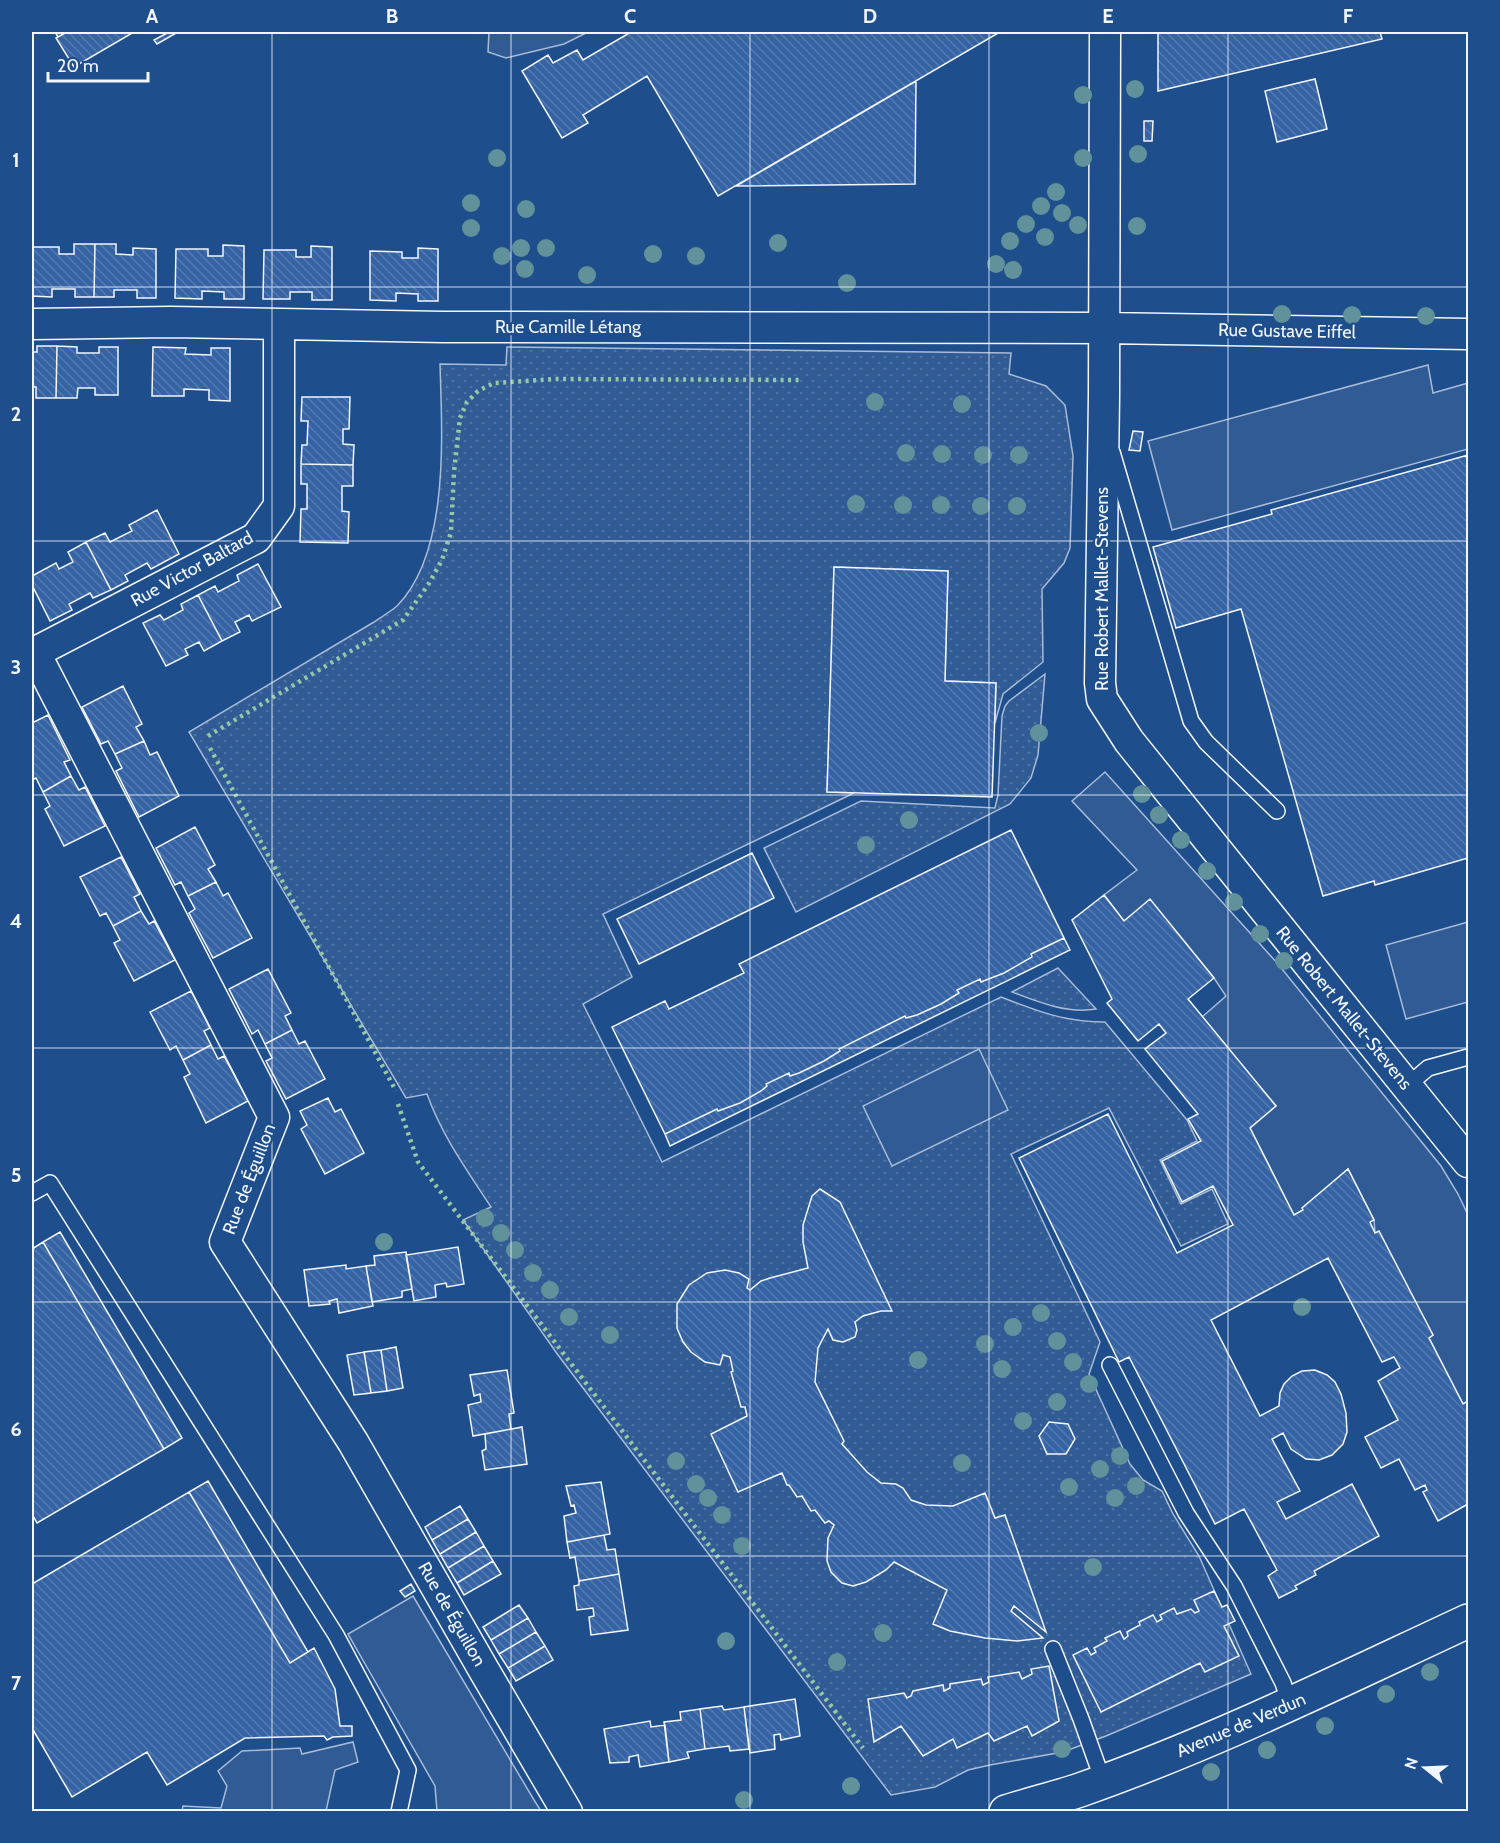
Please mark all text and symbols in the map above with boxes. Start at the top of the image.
text: A [146,4,159,28]
text: B [386,4,398,28]
text: C [624,4,636,28]
text: D [863,4,877,28]
text: E [1102,4,1114,28]
text: F [1343,4,1354,28]
scale bar [48,45,148,83]
text: 20 m [57,55,99,77]
text: 1 [12,148,20,172]
street label: Rue Camille Létang [495,316,642,338]
street label: Rue Gustave Eiffel [1218,319,1357,343]
text: 2 [11,402,21,426]
street label: Rue Robert Mallet-Stevens [1091,487,1113,691]
street label: Rue Victor Baltard [127,526,257,612]
text: 3 [11,655,21,679]
text: 4 [10,909,22,933]
street label: Rue Robert Mallet-Stevens [1271,922,1417,1094]
street label: Rue de Éguillon [218,1121,280,1237]
text: 5 [11,1163,21,1187]
text: 6 [10,1417,22,1441]
street label: Rue de Éguillon [413,1558,491,1670]
text: 7 [11,1671,22,1695]
street label: Avenue de Verdun [1173,1688,1309,1762]
north arrow [1395,1738,1455,1798]
text: N [1400,1755,1422,1772]

